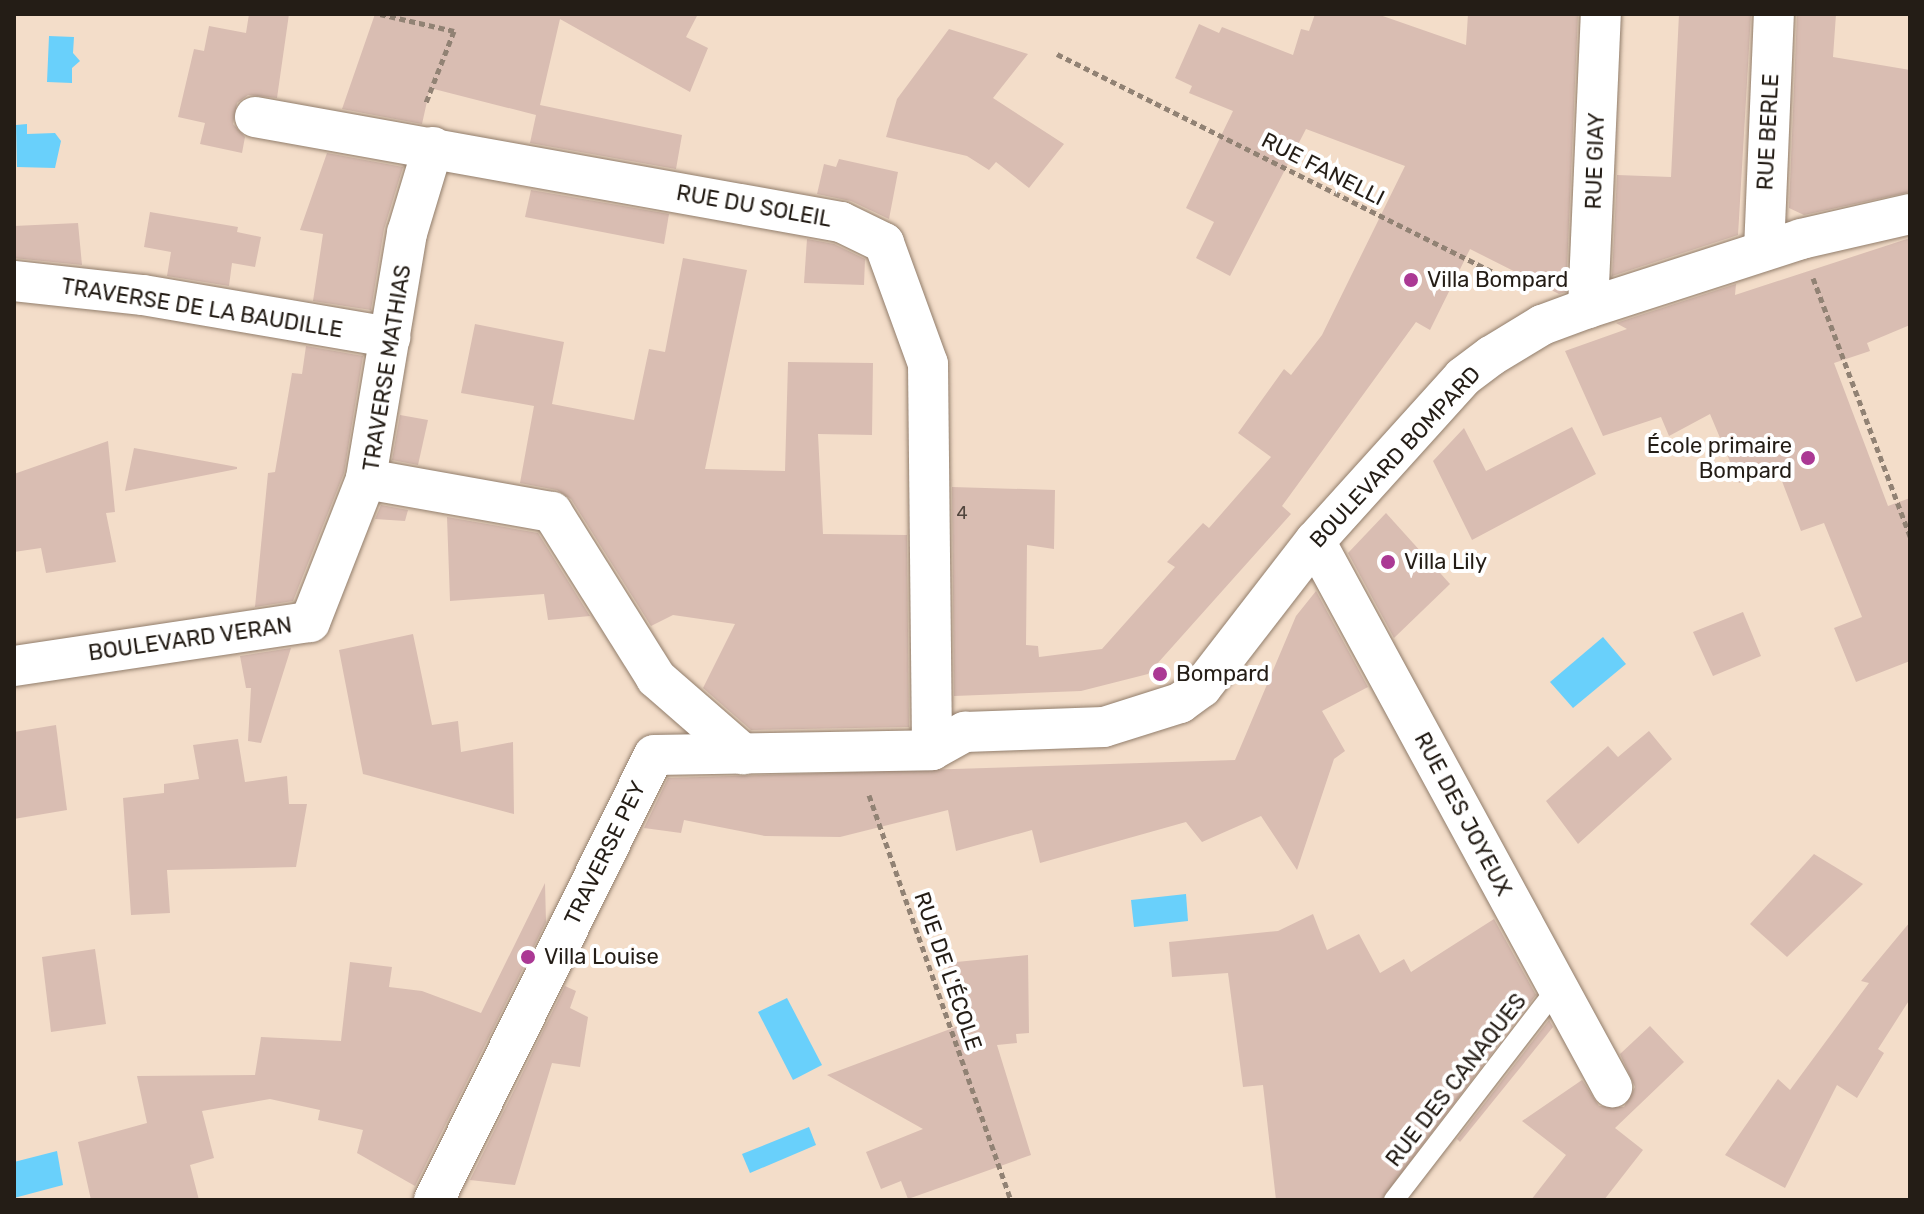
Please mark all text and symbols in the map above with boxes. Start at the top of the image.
street label: RUE BERLE [1752,73,1784,191]
street label: RUE GIAY [1580,112,1610,210]
street label: RUE FANELLI [1257,127,1389,211]
street label: RUE DU SOLEIL [674,179,834,233]
street label: TRAVERSE MATHIAS [358,263,416,473]
place label: Villa Bompard [1427,267,1568,293]
marker: Villa Bompard [1402,271,1420,289]
street label: TRAVERSE DE LA BAUDILLE [59,273,345,343]
street label: BOULEVARD BOMPARD [1304,361,1486,553]
place label: École primaire Bompard [1647,432,1792,484]
marker: École primaire Bompard [1799,449,1817,467]
house number: 4 [956,502,968,524]
place label: Villa Lily [1404,549,1487,575]
marker: Villa Lily [1379,553,1397,571]
street label: BOULEVARD VERAN [86,612,294,666]
place label: Bompard [1176,661,1269,687]
marker: Bompard [1151,665,1169,683]
street label: RUE DES JOYEUX [1409,728,1517,900]
street label: TRAVERSE PEY [559,777,651,929]
street label: RUE DE L'ÉCOLE [909,888,987,1054]
place label: Villa Louise [544,944,659,970]
marker: Villa Louise [519,948,537,966]
street label: RUE DES CANAQUES [1380,988,1532,1172]

